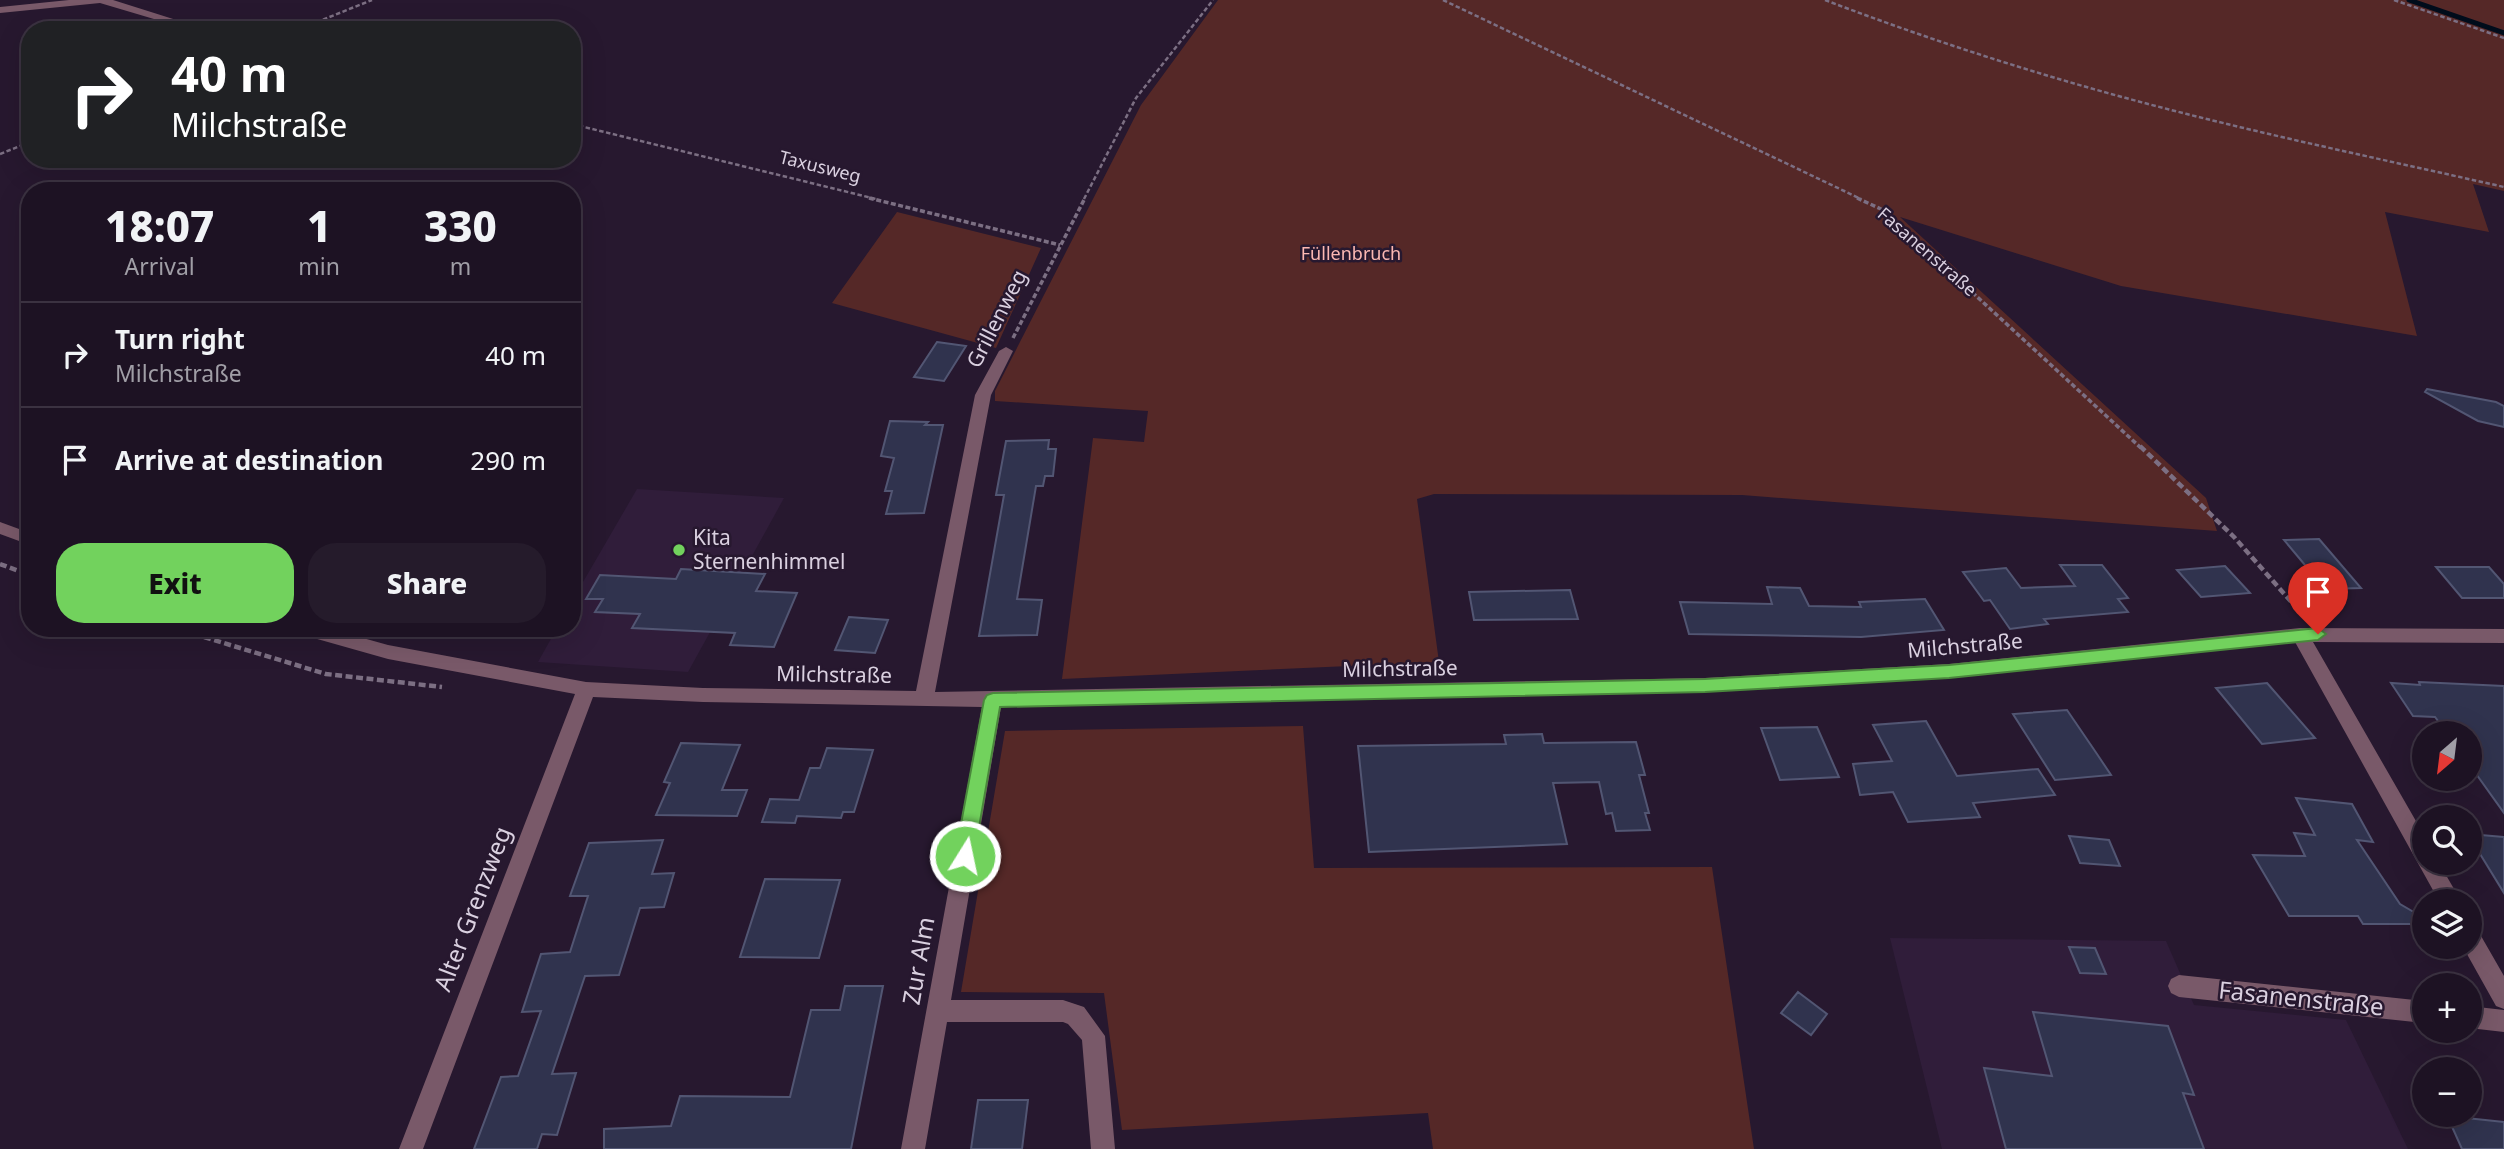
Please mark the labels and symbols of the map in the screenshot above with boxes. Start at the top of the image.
street label: Taxusweg [777,144,864,188]
street label: Fasanenstraße [1873,201,1982,301]
park label: Füllenbruch [1301,241,1401,265]
street label: Grillenweg [960,265,1033,372]
place label: Kita Sternenhimmel [693,523,845,575]
marker: Kita Sternenhimmel [671,542,687,558]
pin [2288,562,2348,634]
street label: Milchstraße [1906,626,2024,664]
street label: Milchstraße [1342,653,1458,683]
street label: Milchstraße [776,659,892,689]
north arrow [2412,721,2482,791]
position arrow [928,819,1002,893]
street label: Alter Grenzweg [425,822,518,995]
street label: Zur Alm [894,914,941,1007]
street label: Fasanenstraße [2217,972,2385,1023]

